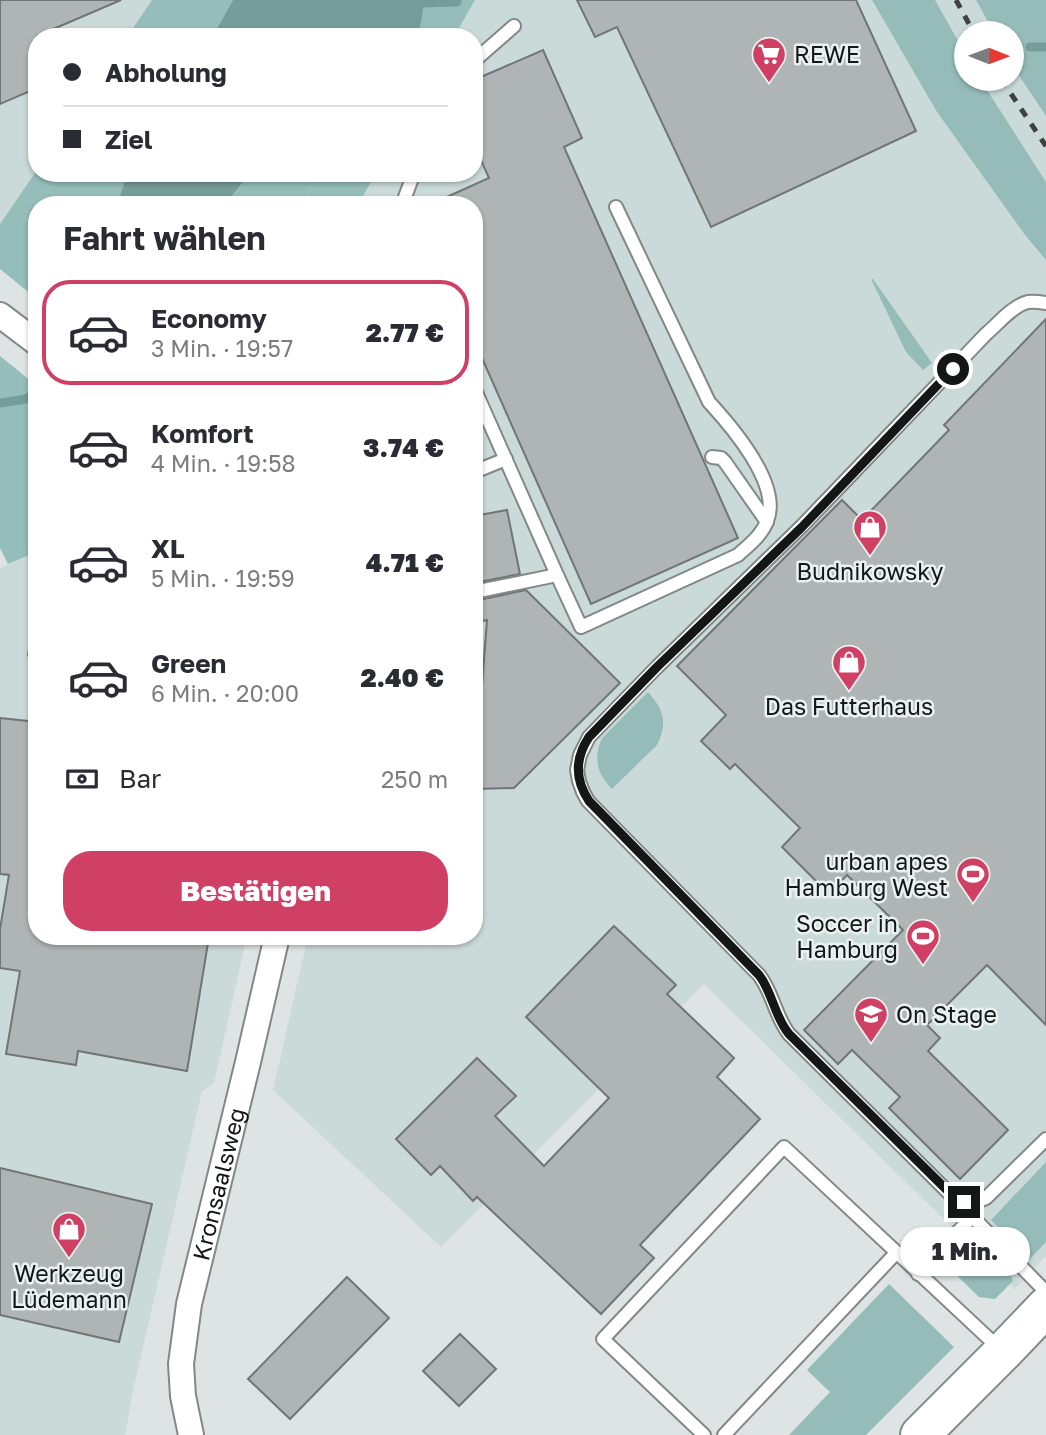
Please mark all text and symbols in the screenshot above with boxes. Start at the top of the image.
north arrow [954,21,1024,91]
map controls [954,21,1024,91]
supermarket icon: REWE [750,35,788,84]
place label: REWE [794,40,860,68]
text: Abholung [105,57,227,88]
text: Ziel [105,124,153,155]
text: Fahrt wählen [63,219,266,257]
icon: car [67,301,130,364]
text: Economy [151,303,267,334]
text: 2.77 € [366,317,444,348]
text: 3 Min. · 19:57 [151,334,293,362]
route start [937,353,969,385]
icon: car [67,416,130,479]
text: Komfort [151,418,254,449]
text: 3.74 € [363,432,444,463]
text: 4 Min. · 19:58 [151,449,296,477]
shop icon: Budnikowsky [851,508,889,557]
icon: car [67,531,130,594]
text: XL [151,533,185,564]
text: 4.71 € [366,547,444,578]
place label: Budnikowsky [797,557,944,585]
text: 5 Min. · 19:59 [151,564,295,592]
shop icon: Das Futterhaus [830,643,868,692]
icon: car [67,646,130,709]
text: Green [151,648,226,679]
text: 2.40 € [360,662,444,693]
text: 6 Min. · 20:00 [151,679,299,707]
place label: Das Futterhaus [765,692,933,720]
icon: cash [63,760,101,798]
text: Bar [119,763,161,794]
text: 250 m [381,765,448,793]
place label: urban apes Hamburg West [785,847,948,901]
button: Bestätigen [63,851,448,931]
sports icon: urban apes Hamburg West [954,855,992,904]
place label: Soccer in Hamburg [796,909,898,963]
sports icon: Soccer in Hamburg [904,917,942,966]
school or university icon: On Stage [852,995,890,1044]
place label: On Stage [896,1000,997,1028]
street label: Kronsaalsweg [186,1105,250,1263]
route end [948,1186,980,1218]
shop icon: Werkzeug Lüdemann [50,1210,88,1259]
callout: 1 Min. [899,1226,1029,1276]
text: 1 Min. [932,1237,998,1265]
place label: Werkzeug Lüdemann [11,1259,127,1313]

